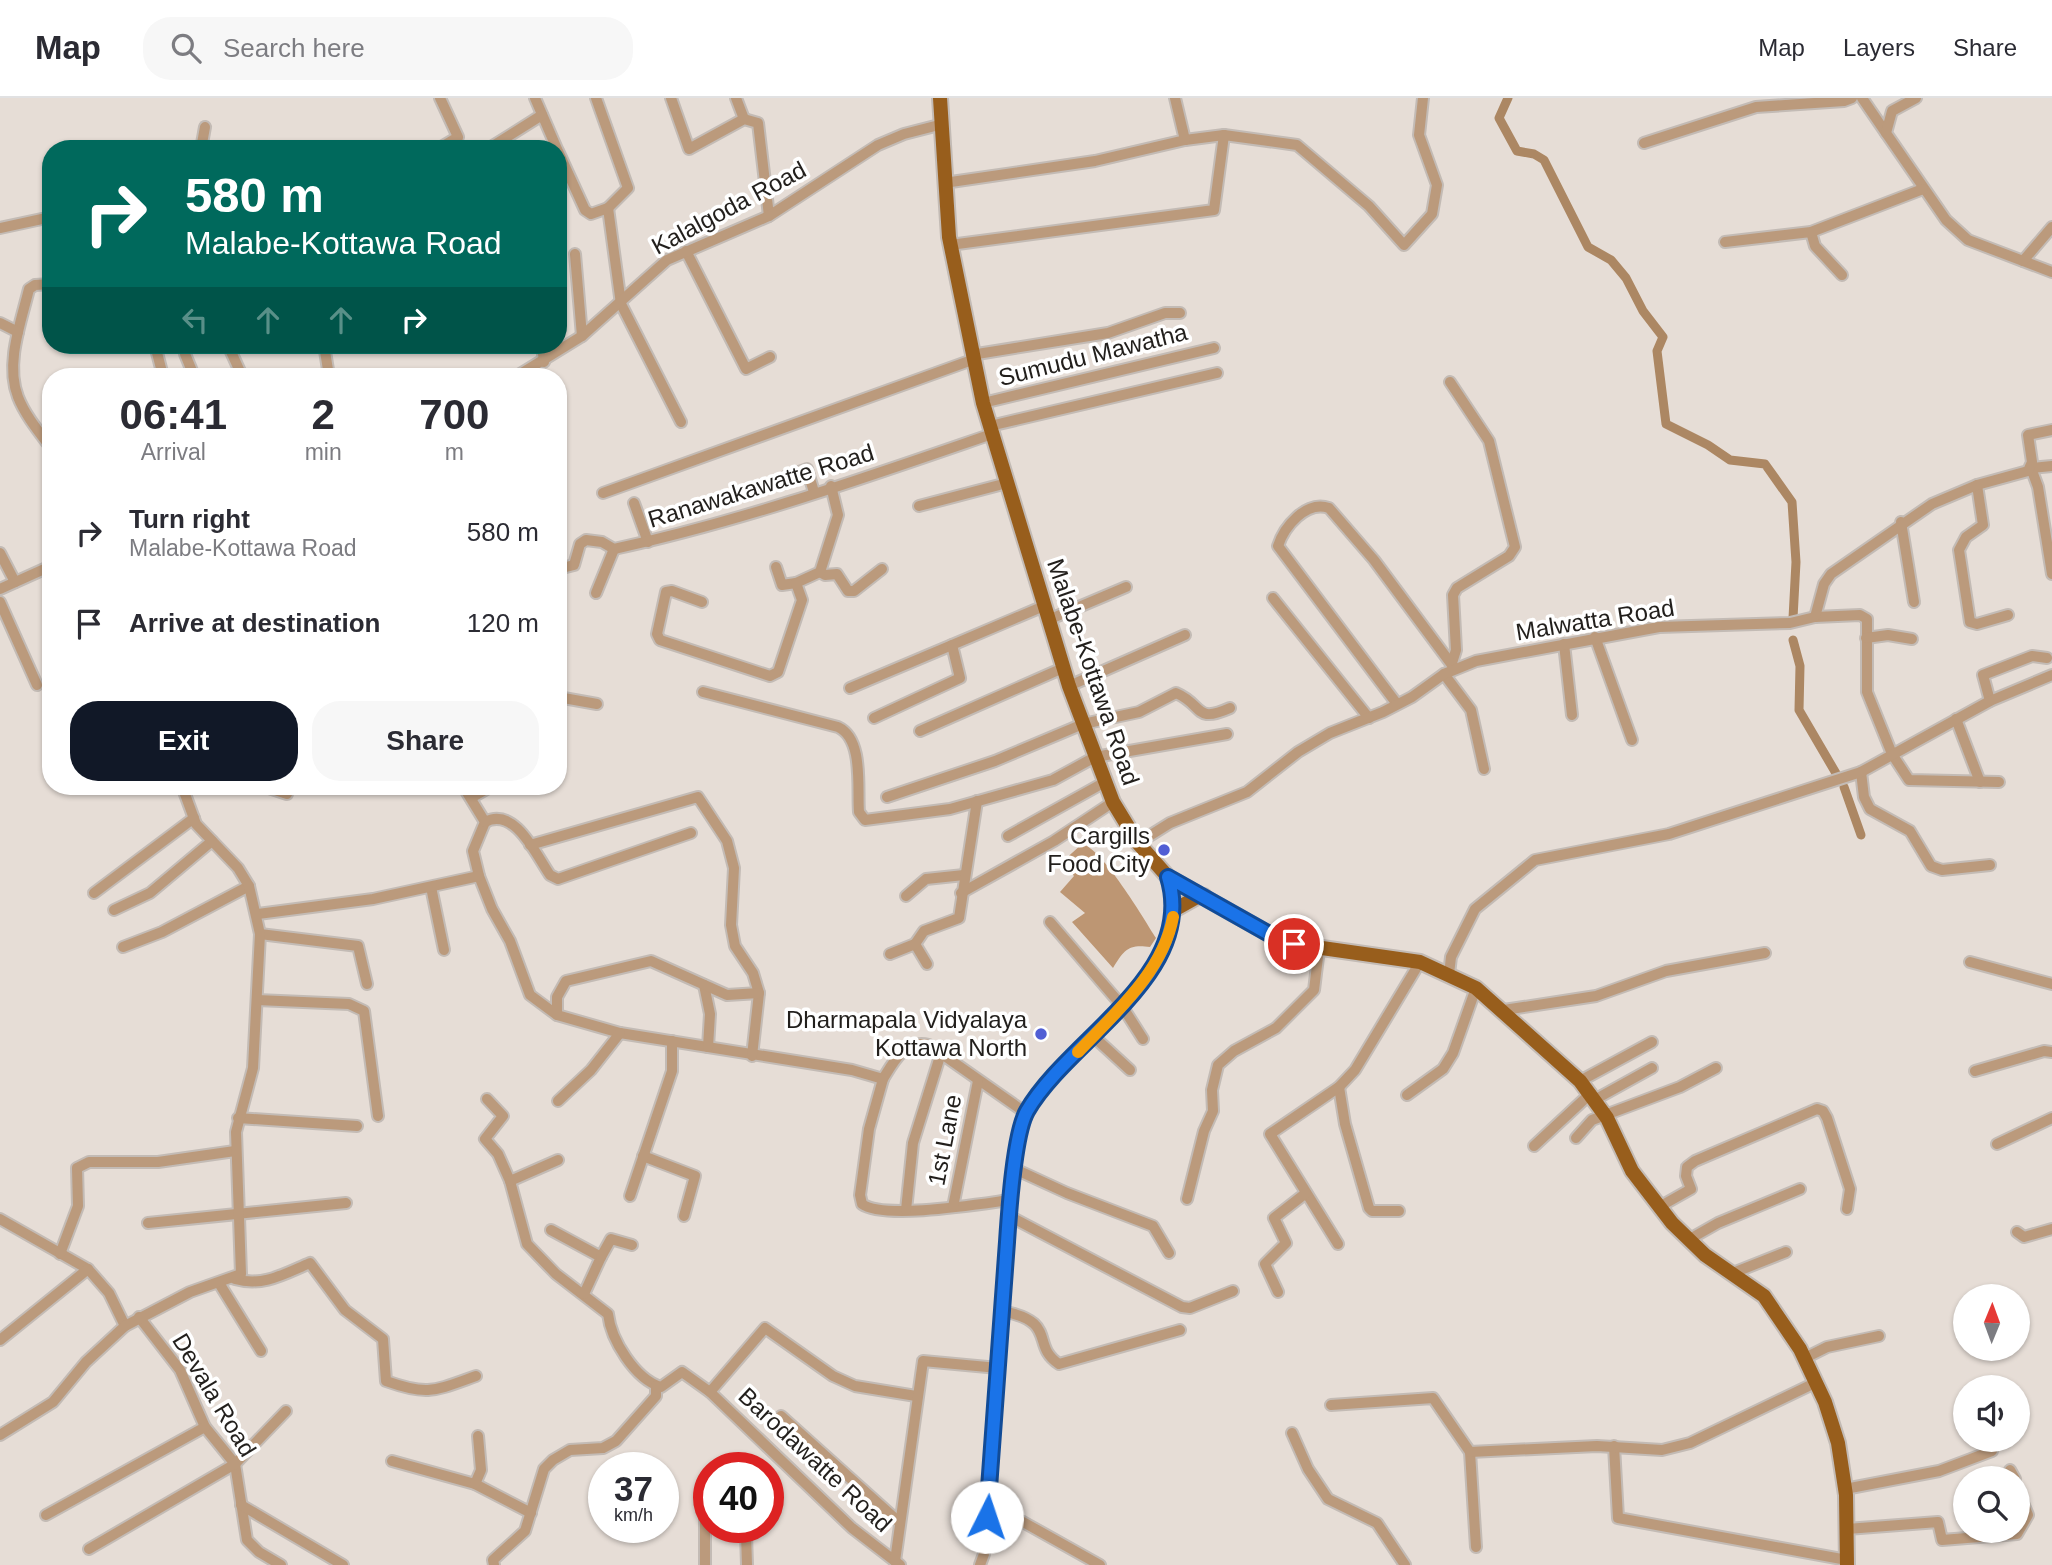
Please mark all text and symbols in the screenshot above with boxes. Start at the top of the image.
search box [143,17,633,80]
text: Map [35,29,101,66]
icon: search [167,29,205,67]
text: Search here [223,33,365,63]
text: Map [1758,34,1805,61]
text: Layers [1843,34,1915,61]
text: Share [1953,34,2017,61]
street label: Kalalgoda Road [647,156,811,260]
icon: right [70,168,161,259]
text: 580 m [185,168,324,222]
text: Malabe-Kottawa Road [185,225,502,261]
icon: left [176,301,214,339]
icon: ahead [249,301,287,339]
icon: ahead [322,301,360,339]
icon: right [395,301,433,339]
street label: Sumudu Mawatha [996,318,1191,391]
text: 06:41 [120,391,227,438]
text: 2 [311,391,335,438]
text: 700 [419,391,489,438]
street label: Ranawakawatte Road [645,438,877,533]
text: Arrival [141,439,206,465]
text: min [305,439,342,465]
text: m [445,439,464,465]
text: Turn right [129,504,250,534]
icon: right [70,514,108,552]
text: 580 m [467,517,539,547]
text: Malabe-Kottawa Road [129,535,357,561]
street label: Malabe-Kottawa Road [1042,555,1145,788]
street label: Malwatta Road [1514,594,1676,645]
icon: arrive [70,605,108,643]
text: Arrive at destination [129,608,380,638]
text: 120 m [467,608,539,638]
button: Exit [70,701,298,781]
button: Share [312,701,539,781]
place label: Cargills Food City [1047,822,1150,877]
marker: Cargills Food City [1156,842,1172,858]
pin [1264,914,1324,974]
icon: arrive [1275,925,1313,963]
place label: Dharmapala Vidyalaya Kottawa North [786,1006,1028,1061]
marker: Dharmapala Vidyalaya Kottawa North [1033,1026,1049,1042]
street label: 1st Lane [922,1092,967,1188]
north arrow [1953,1284,2030,1362]
map controls [1953,1284,2030,1543]
street label: Devala Road [167,1328,262,1461]
button: sound [1953,1375,2030,1452]
street label: Barodawatte Road [733,1382,897,1537]
speed limit sign: 40 [693,1452,784,1543]
button: search [1953,1466,2030,1543]
text: 37 [614,1469,653,1508]
position arrow [950,1480,1024,1554]
text: km/h [614,1505,653,1525]

